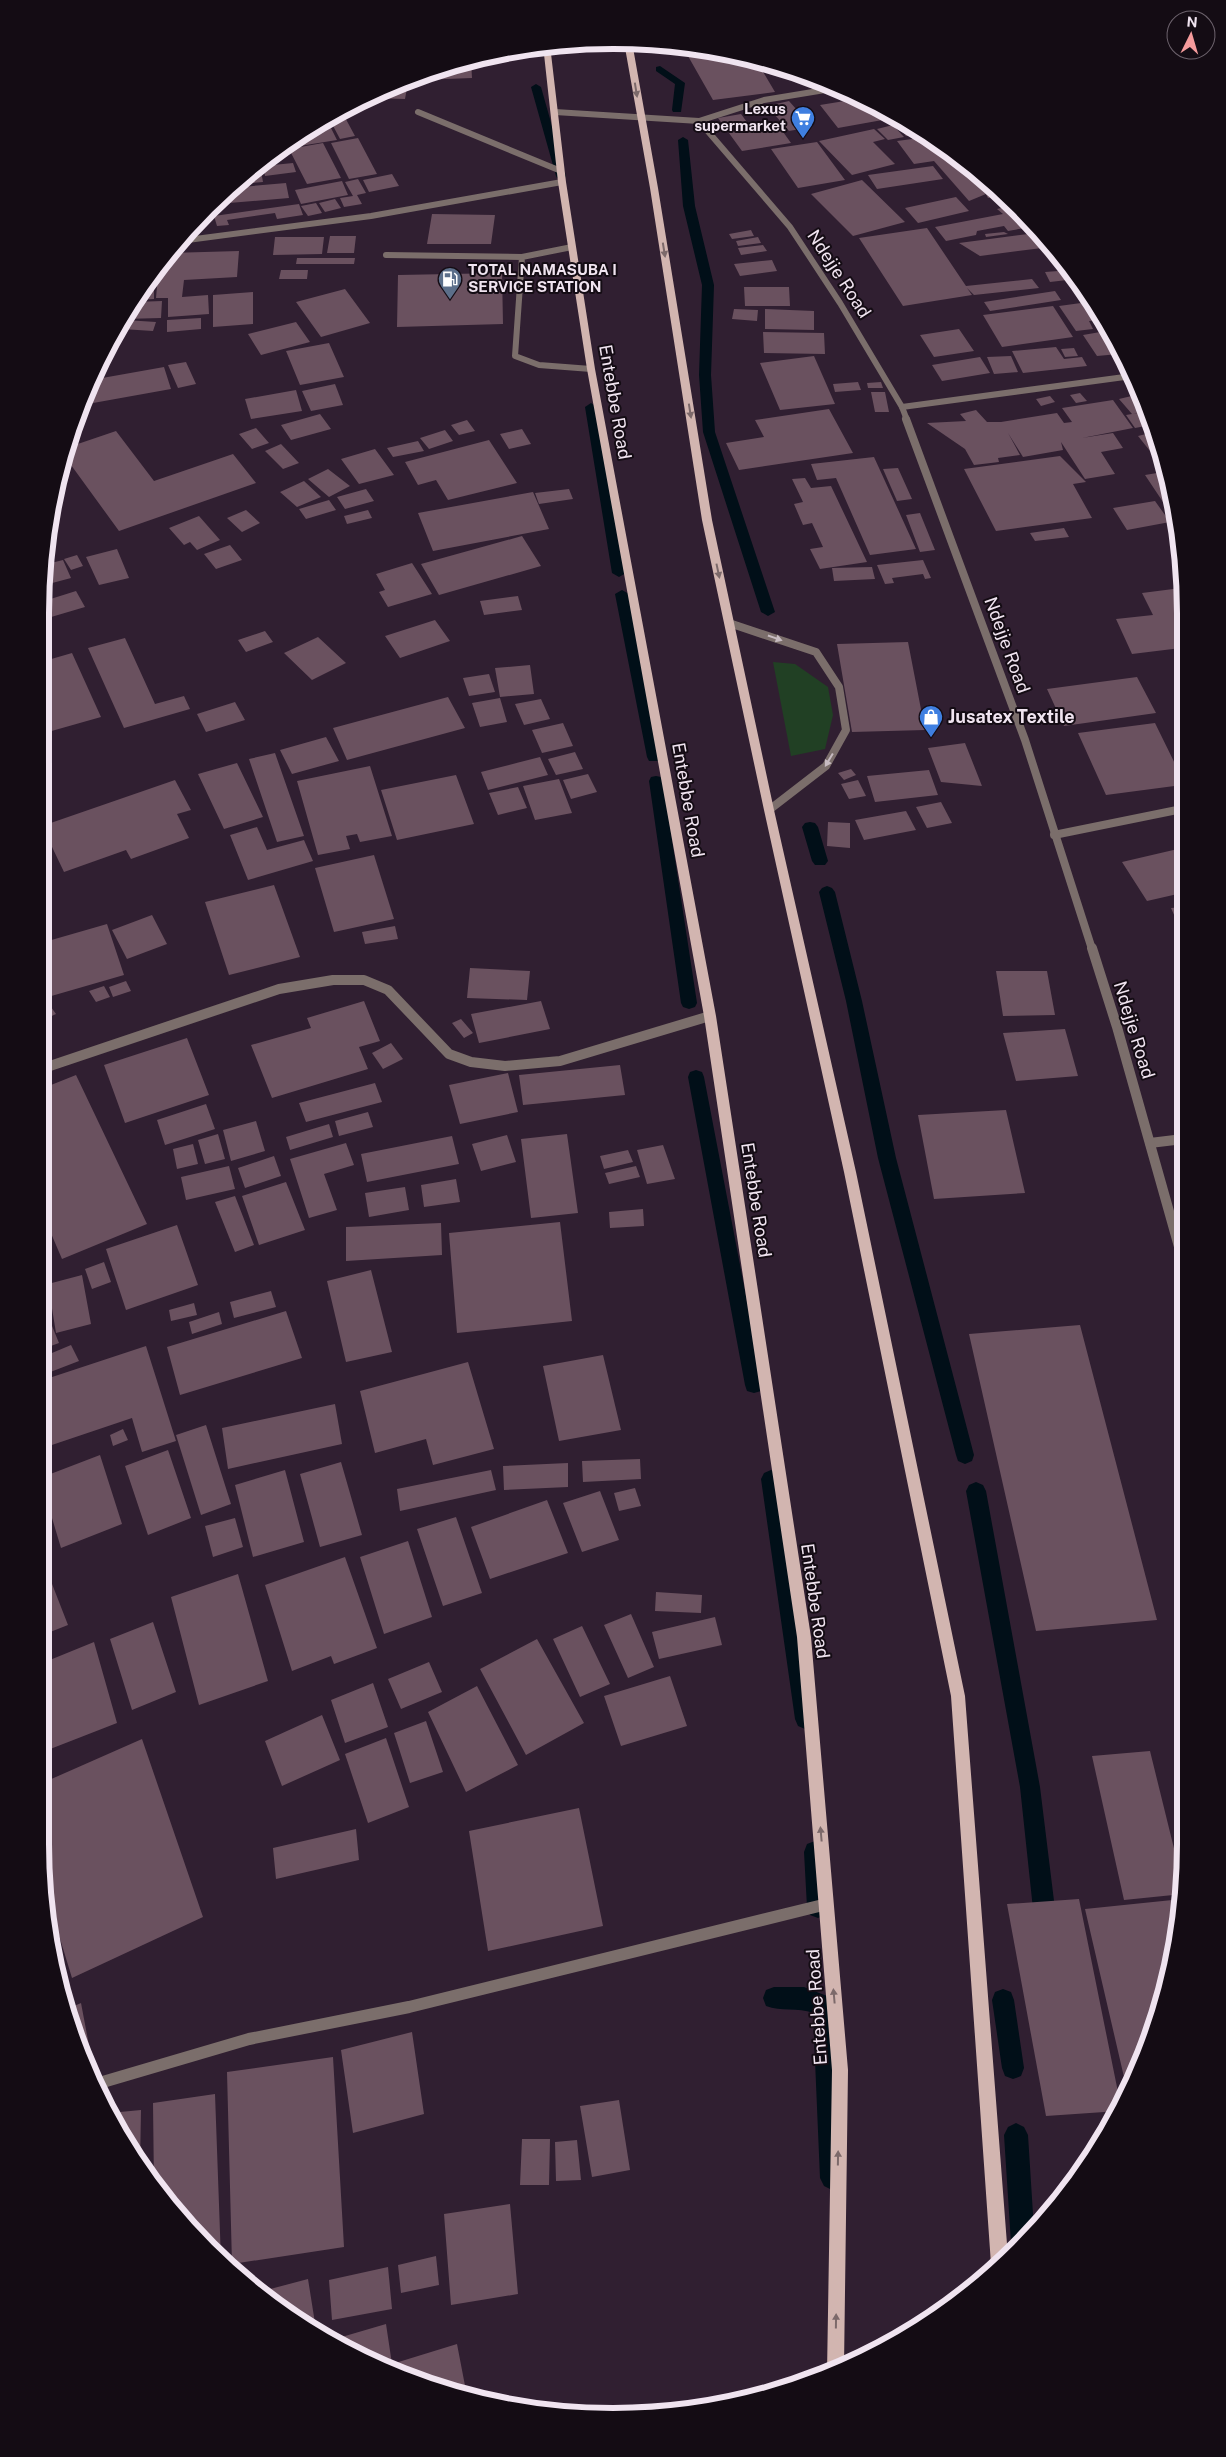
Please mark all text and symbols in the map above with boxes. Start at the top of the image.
north arrow [1166,10,1216,60]
text: N [1186,14,1198,30]
one-way arrow [632,82,640,98]
place label: Lexus supermarket [694,100,786,134]
supermarket icon: Lexus supermarket [790,105,816,139]
street label: Ndejje Road [803,226,876,322]
one-way arrow [661,242,669,258]
place label: TOTAL NAMASUBA I SERVICE STATION [468,261,617,295]
fuel station icon: TOTAL NAMASUBA I SERVICE STATION [437,266,463,300]
street label: Entebbe Road [595,343,636,461]
one-way arrow [686,403,694,419]
one-way arrow [714,563,722,578]
street label: Ndejje Road [980,594,1035,696]
one-way arrow [768,634,783,642]
shop icon: Jusatex Textile [918,704,944,738]
place label: Jusatex Textile [948,706,1075,727]
street label: Entebbe Road [668,741,709,859]
one-way arrow [825,753,834,766]
street label: Ndejje Road [1110,979,1159,1081]
street label: Entebbe Road [737,1141,776,1259]
street label: Entebbe Road [797,1542,834,1660]
one-way arrow [816,1826,824,1842]
street label: Entebbe Road [802,1948,831,2066]
one-way arrow [830,1988,838,2004]
one-way arrow [835,2150,843,2166]
one-way arrow [832,2313,840,2329]

